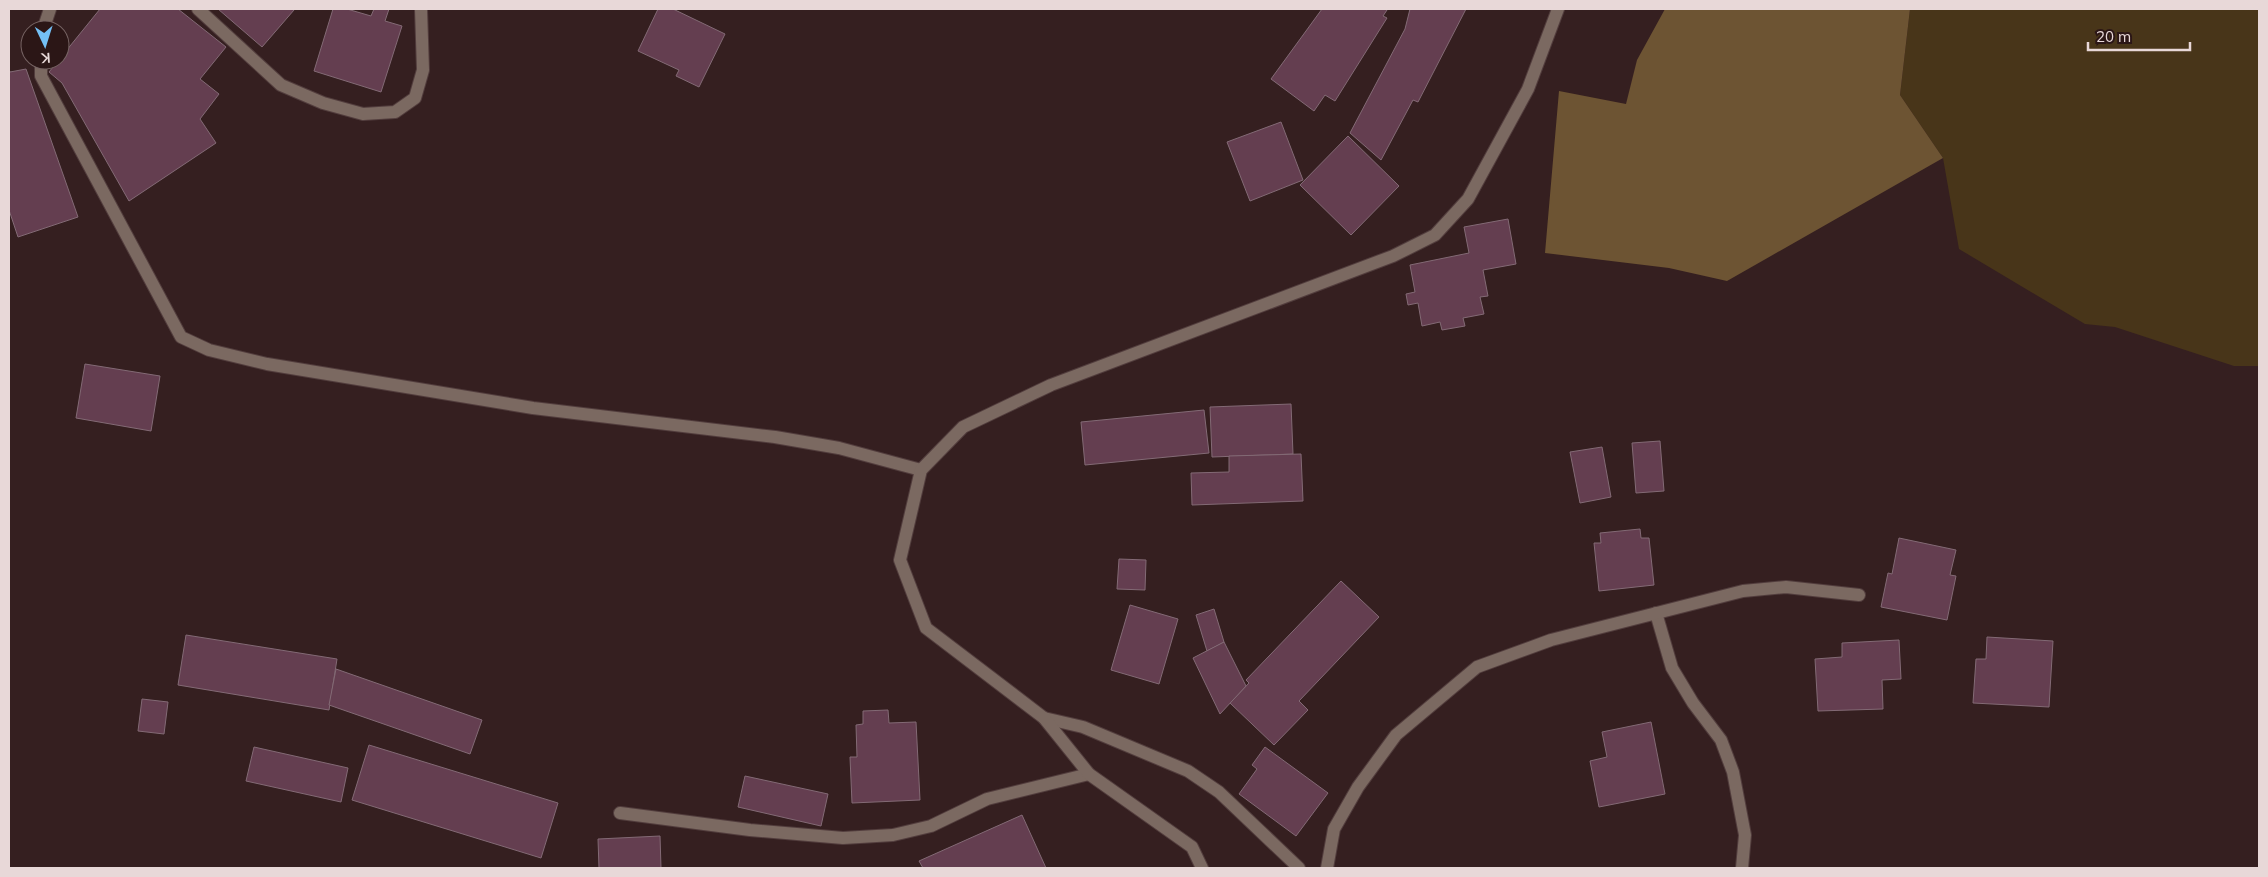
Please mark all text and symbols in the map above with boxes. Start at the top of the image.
north arrow [20,20,70,70]
scale bar [2088,20,2190,52]
text: 20 m [2096,27,2131,46]
text: K [40,49,51,67]

